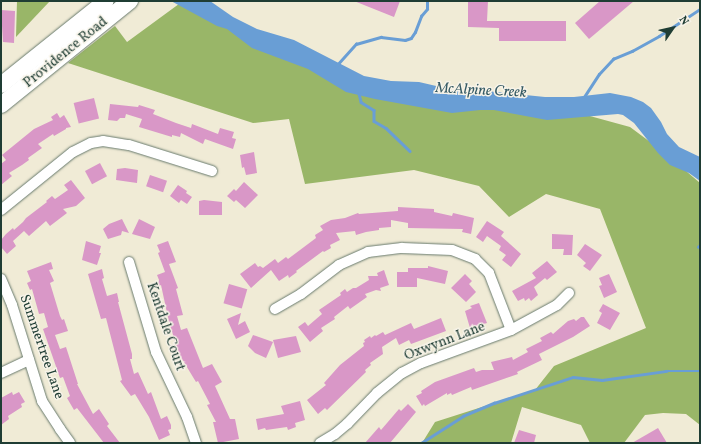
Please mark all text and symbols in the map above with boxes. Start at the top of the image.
north arrow [653,8,693,48]
text: N [675,13,692,29]
street label: Providence Road [21,14,111,92]
water label: McAlpine Creek [435,80,527,102]
street label: Kentdale Court [142,281,188,373]
street label: Summertree Lane [15,292,67,402]
street label: Oxwynn Lane [402,319,488,365]

